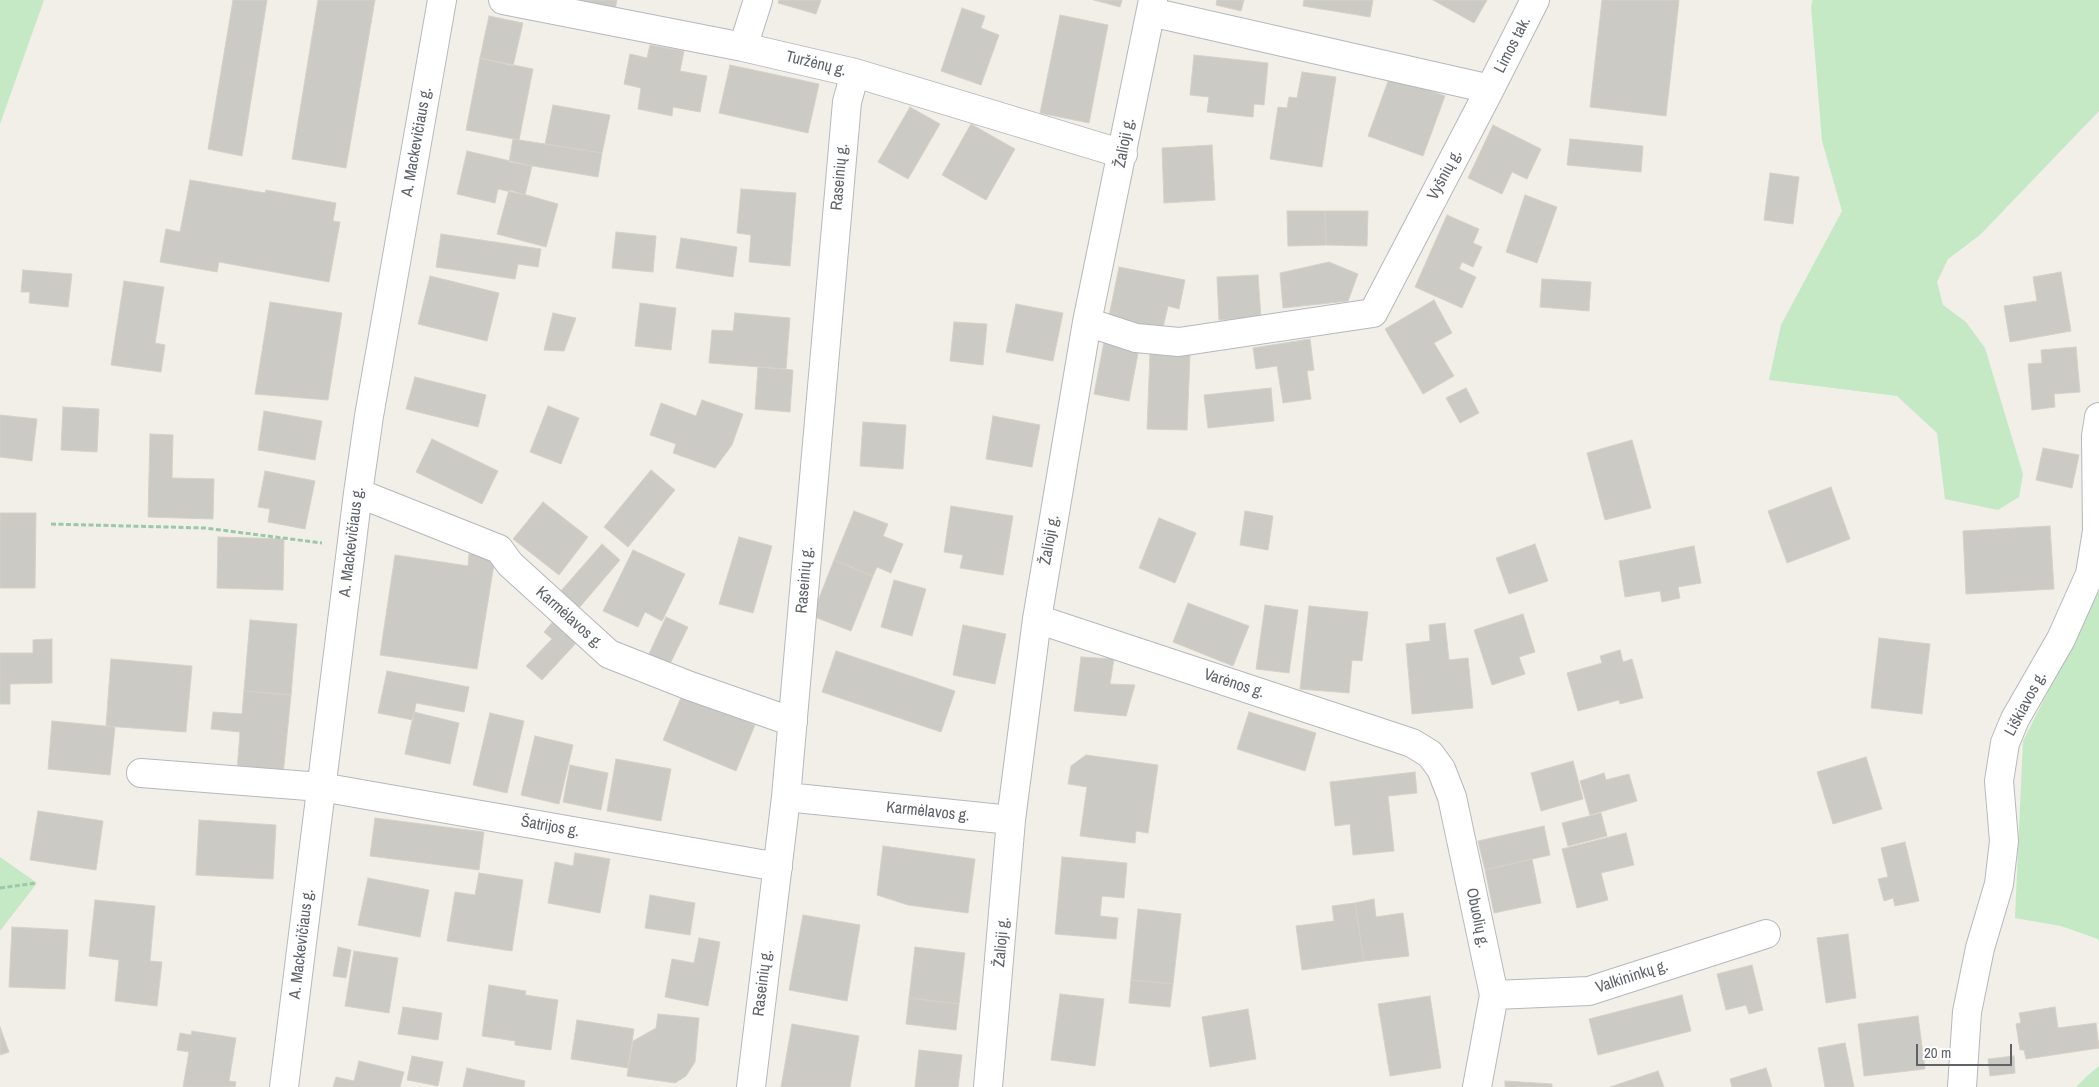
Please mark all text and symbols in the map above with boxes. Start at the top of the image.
street label: Limos tak. [1491,14,1535,76]
street label: Turžėnų g. [784,47,848,81]
street label: A. Mackevičiaus g. [398,86,436,198]
street label: Žalioji g. [1111,116,1139,170]
street label: Raseinių g. [828,143,852,211]
street label: Vyšnių g. [1424,147,1466,203]
street label: A. Mackevičiaus g. [336,486,368,598]
street label: Žalioji g. [1036,514,1064,566]
street label: Raseinių g. [793,546,817,614]
street label: Karmėlavos g. [531,583,607,653]
street label: Varėnos g. [1201,665,1267,703]
street label: Liškiavos g. [2001,669,2051,739]
street label: Karmėlavos g. [885,798,971,826]
street label: Šatrijos g. [519,812,581,842]
street label: Obuolių g. [1461,886,1493,950]
street label: A. Mackevičiaus g. [286,888,318,1000]
street label: Žalioji g. [990,916,1014,968]
street label: Raseinių g. [749,949,777,1017]
street label: Valkininkų g. [1593,956,1671,998]
scale bar [1919,1034,2015,1066]
text: 20 m [1924,1042,1951,1063]

